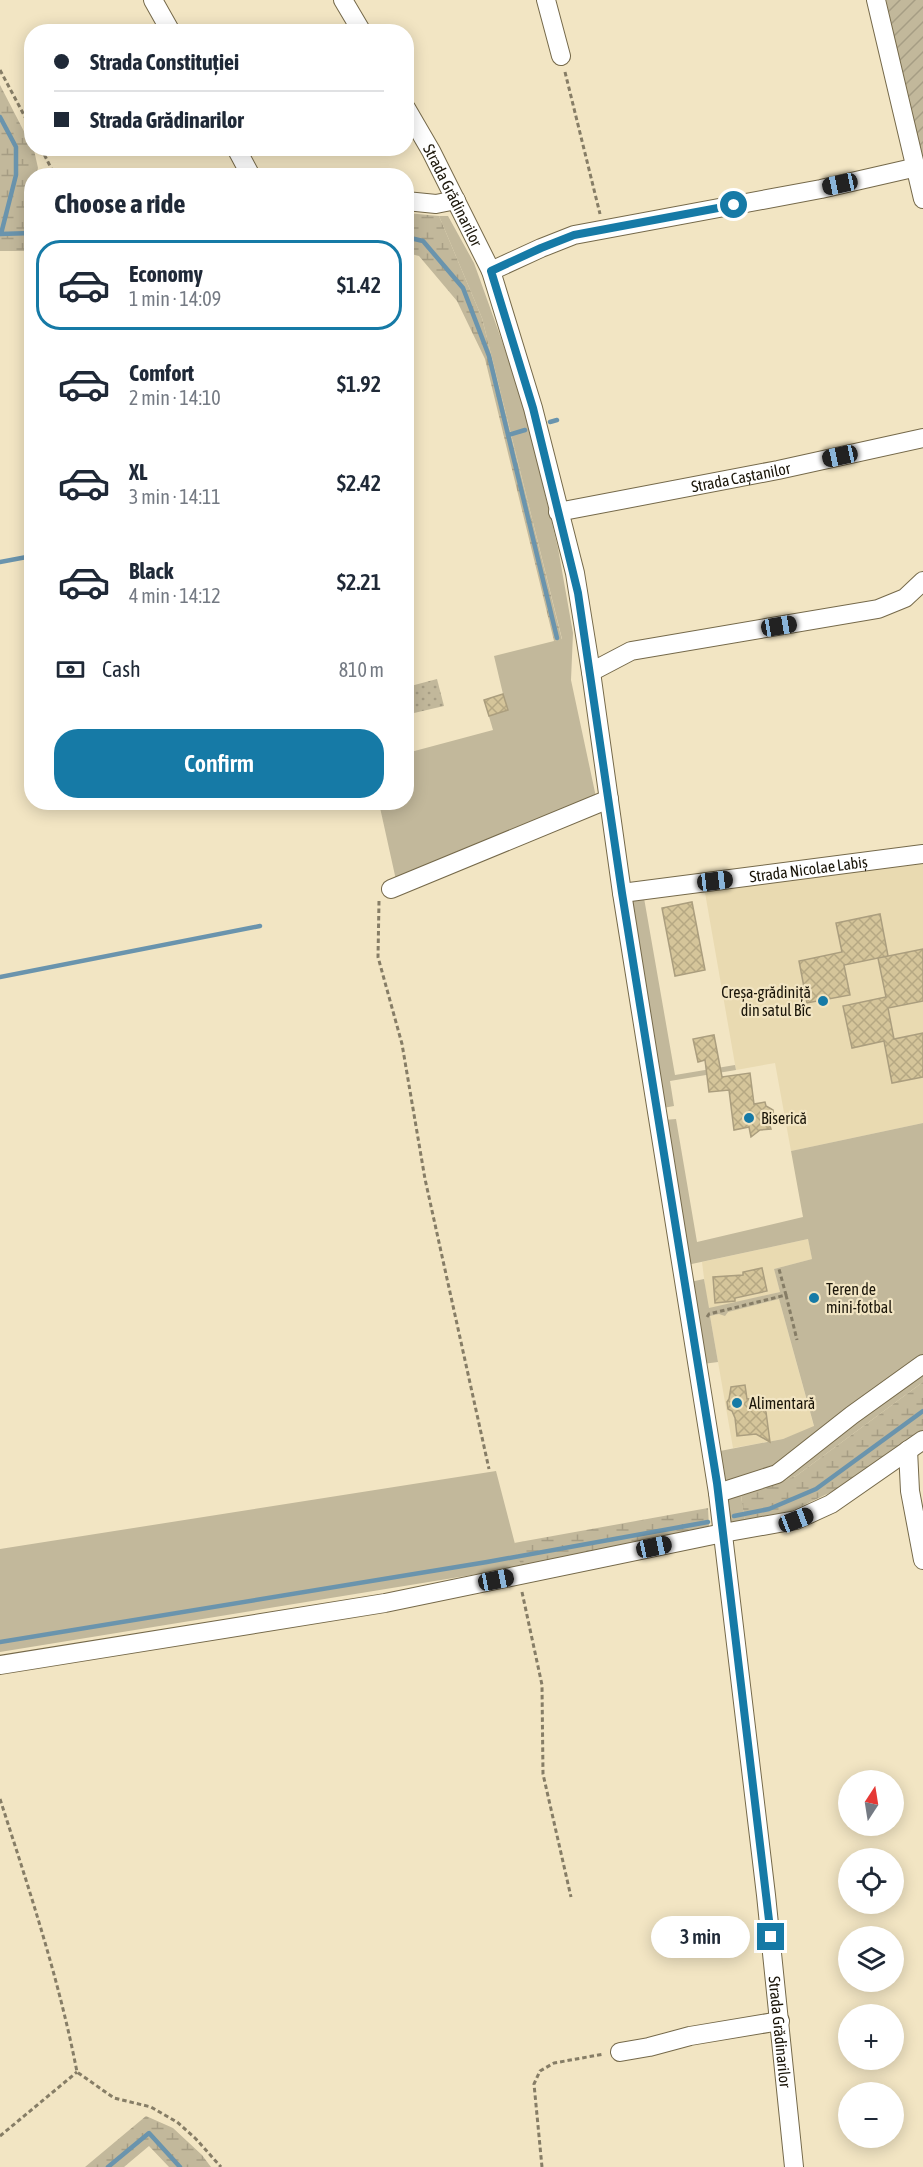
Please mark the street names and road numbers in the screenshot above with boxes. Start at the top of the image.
street label: Strada Grădinarilor [420,141,486,249]
street label: Strada Caștanilor [690,458,792,495]
street label: Strada Nicolae Labiș [748,852,869,885]
street label: Strada Grădinarilor [765,1975,795,2089]

